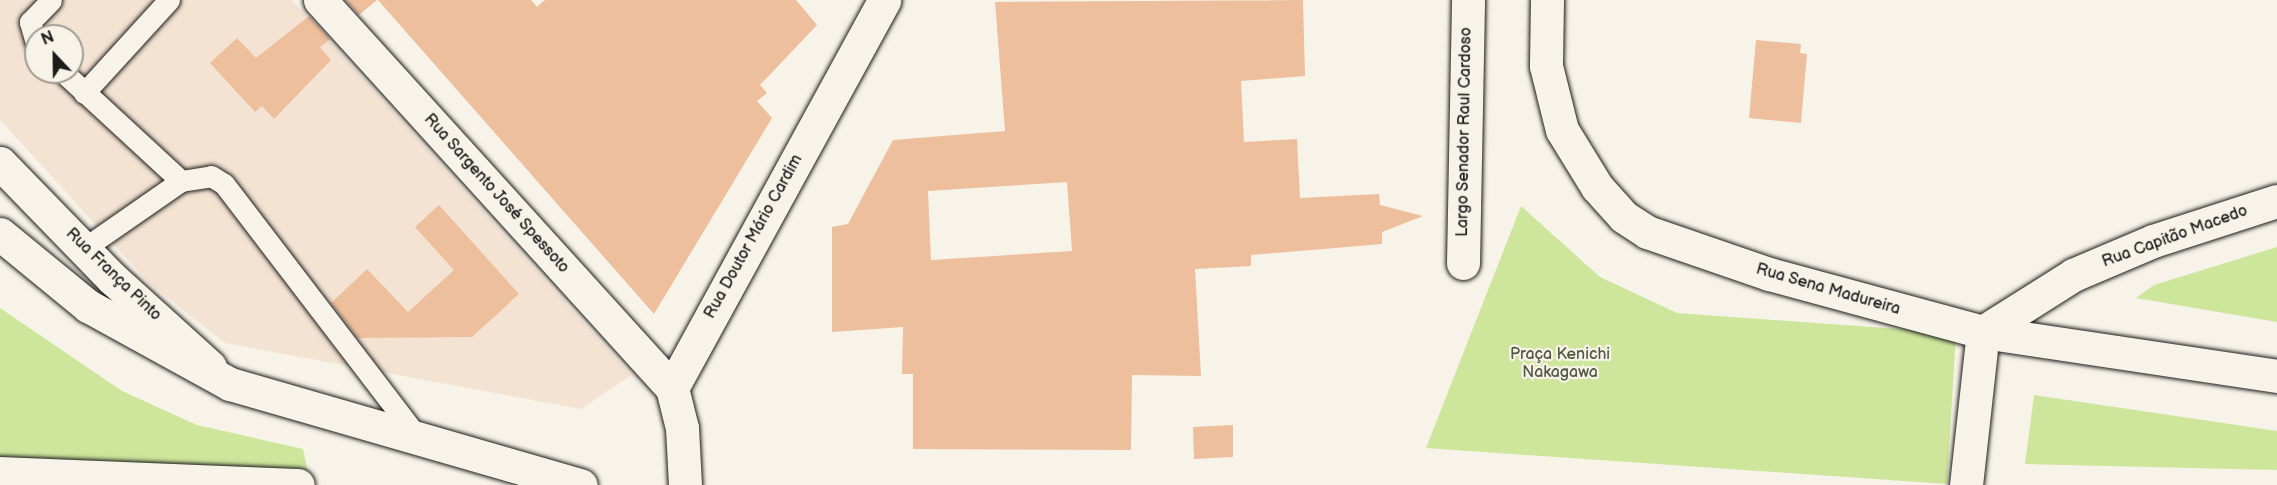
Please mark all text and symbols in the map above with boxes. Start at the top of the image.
north arrow [24,24,84,84]
street label: Largo Senador Raul Cardoso [1454,27,1476,237]
text: N [39,28,57,50]
street label: Rua Sargento José Spessoto [419,110,573,278]
street label: Rua Doutor Mário Cardim [701,152,807,322]
street label: Rua Capitão Macedo [2100,202,2250,272]
street label: Rua França Pinto [61,225,165,325]
street label: Rua Sena Madureira [1754,260,1902,320]
park label: Praça Kenichi Nakagawa [1510,345,1610,383]

